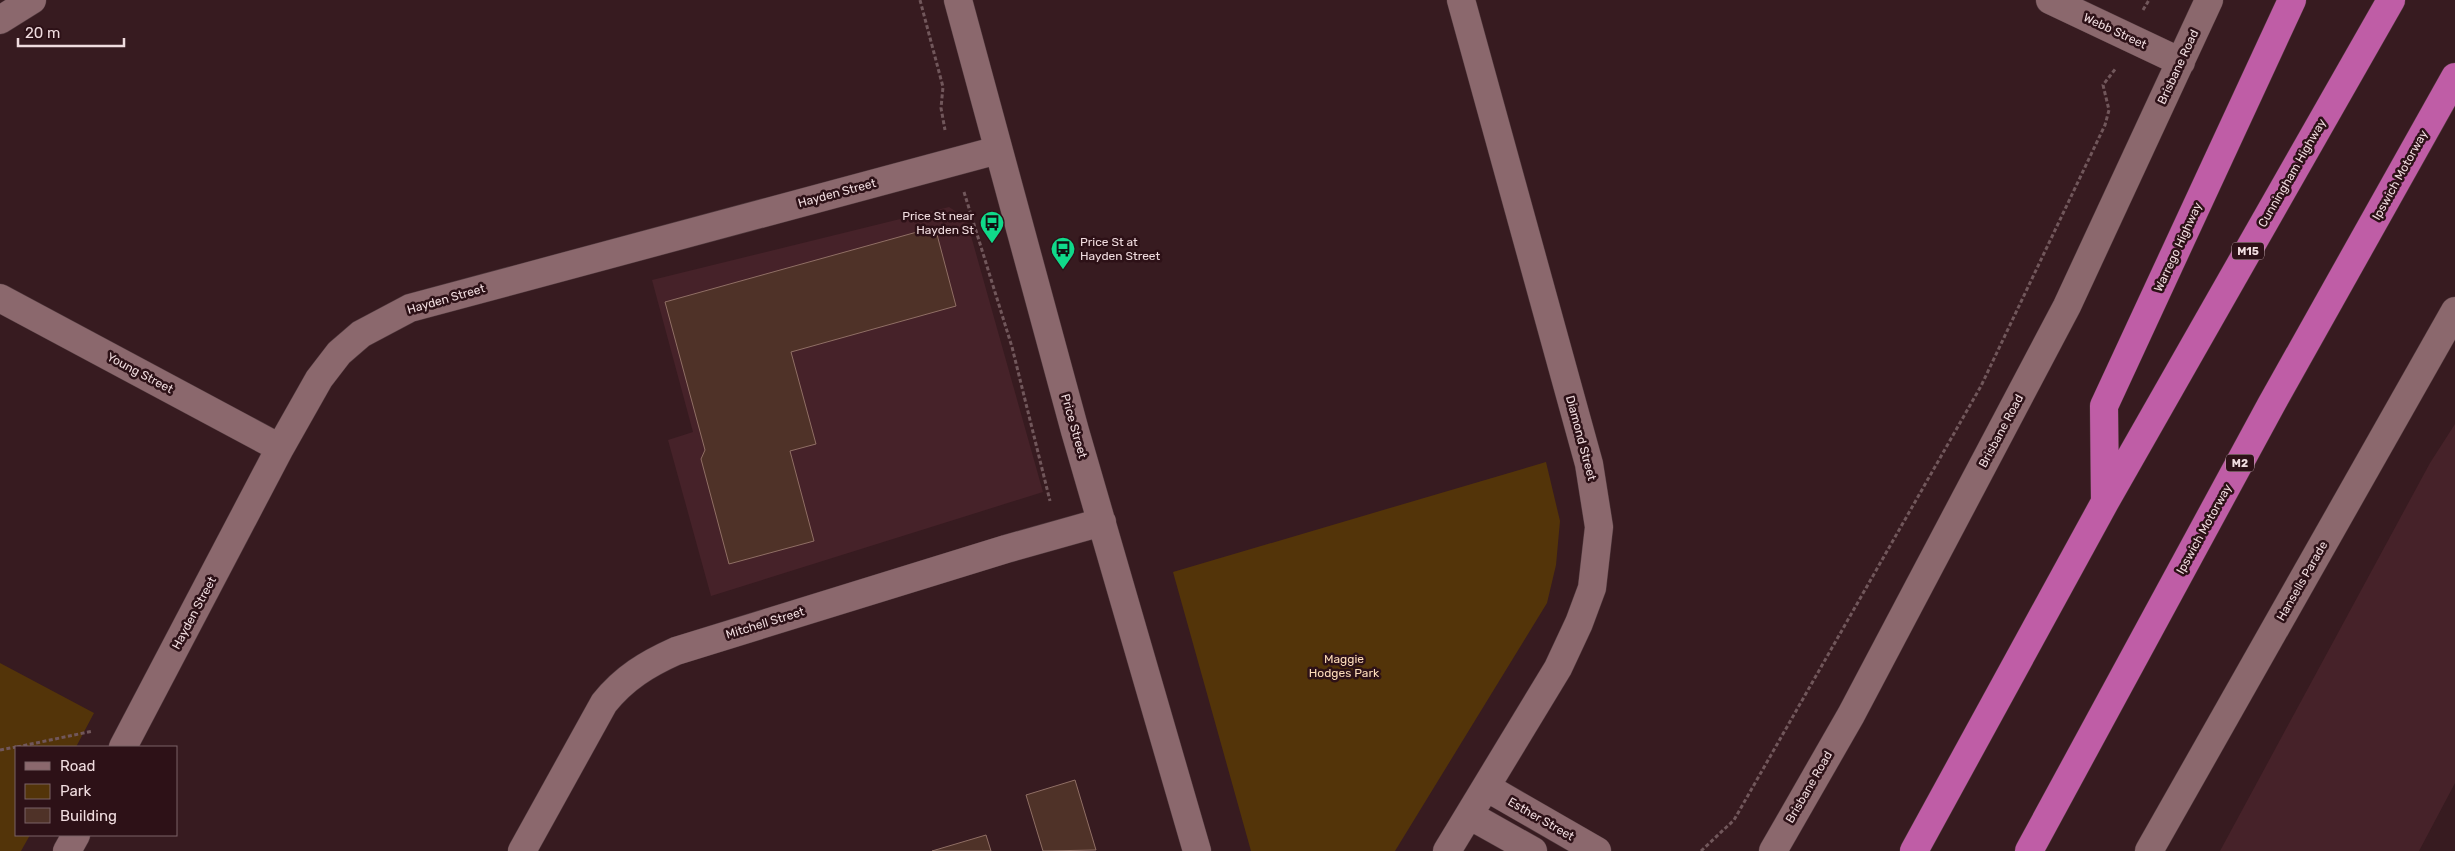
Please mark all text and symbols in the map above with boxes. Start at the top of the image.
street label: Webb Street [2081,10,2149,52]
scale bar [18,15,124,47]
text: 20 m [25,24,60,42]
street label: Brisbane Road [2155,27,2201,107]
street label: Cunningham Highway [2255,116,2329,230]
street label: Ipswich Motorway [2369,127,2431,222]
street label: Hayden Street [796,176,878,210]
street label: Warrego Highway [2151,200,2205,294]
place label: Price St near Hayden St [902,209,974,237]
bus stop icon: Price St near Hayden St [979,210,1005,244]
place label: Price St at Hayden Street [1080,235,1161,263]
bus stop icon: Price St at Hayden Street [1050,236,1076,270]
road number: M15 [2232,242,2264,260]
street label: Hayden Street [406,281,487,317]
street label: Young Street [105,350,176,396]
street label: Price Street [1058,392,1090,460]
street label: Brisbane Road [1976,392,2026,470]
street label: Diamond Street [1563,394,1599,482]
road number: M2 [2226,454,2254,472]
street label: Ipswich Motorway [2173,481,2235,576]
street label: Hansells Parade [2274,539,2331,623]
street label: Hayden Street [169,574,219,652]
street label: Mitchell Street [724,604,806,642]
park label: Maggie Hodges Park [1309,652,1380,680]
legend [15,746,178,836]
street label: Brisbane Road [1783,749,1835,825]
text: Road [60,757,96,775]
text: Park [60,782,91,800]
street label: Esther Street [1505,794,1577,844]
text: Building [60,807,117,825]

